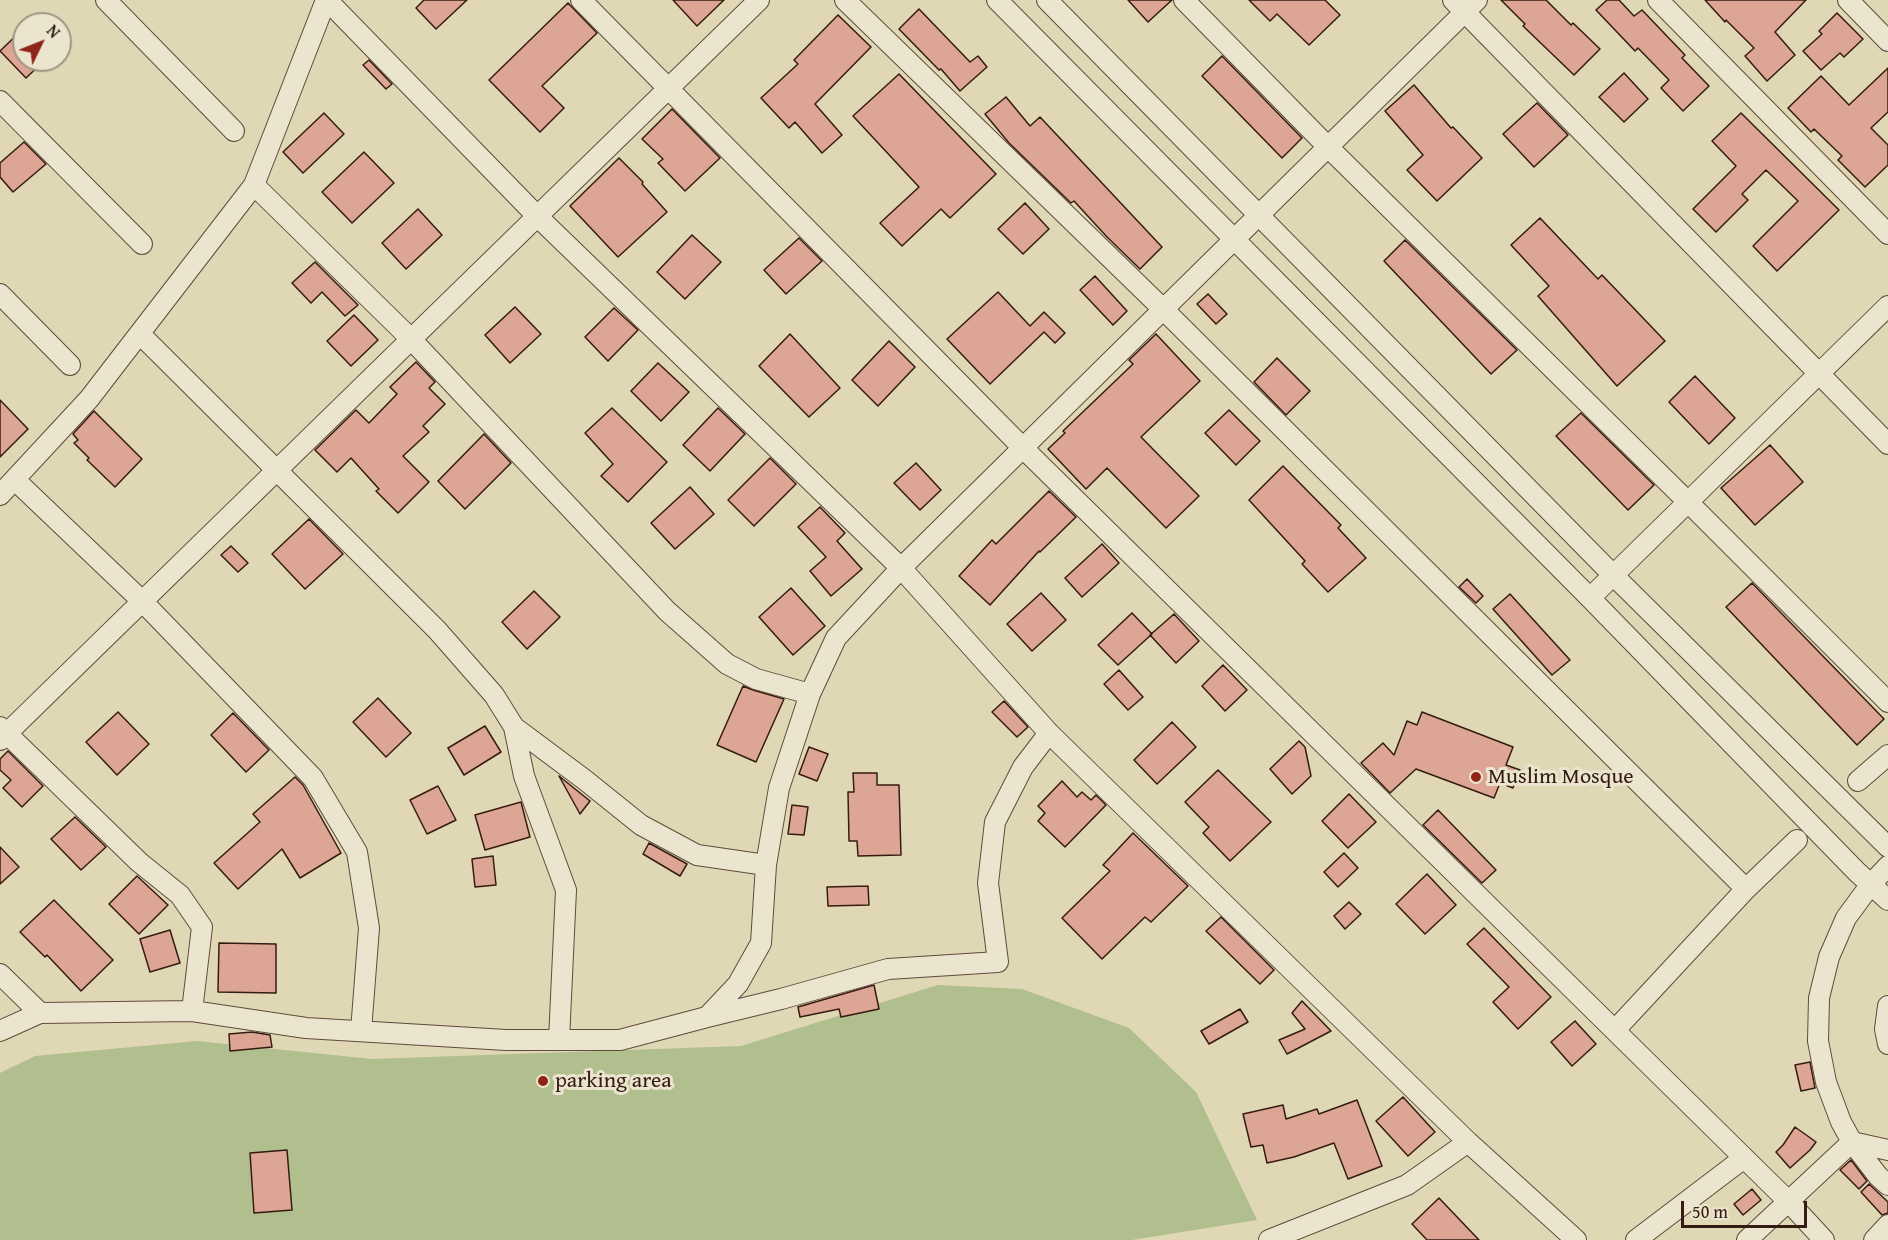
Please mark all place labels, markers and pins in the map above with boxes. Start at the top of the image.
place label: Muslim Mosque [1488,764,1634,790]
marker: Muslim Mosque [1469,770,1483,784]
place label: parking area [555,1068,672,1094]
marker: parking area [536,1074,550,1088]

